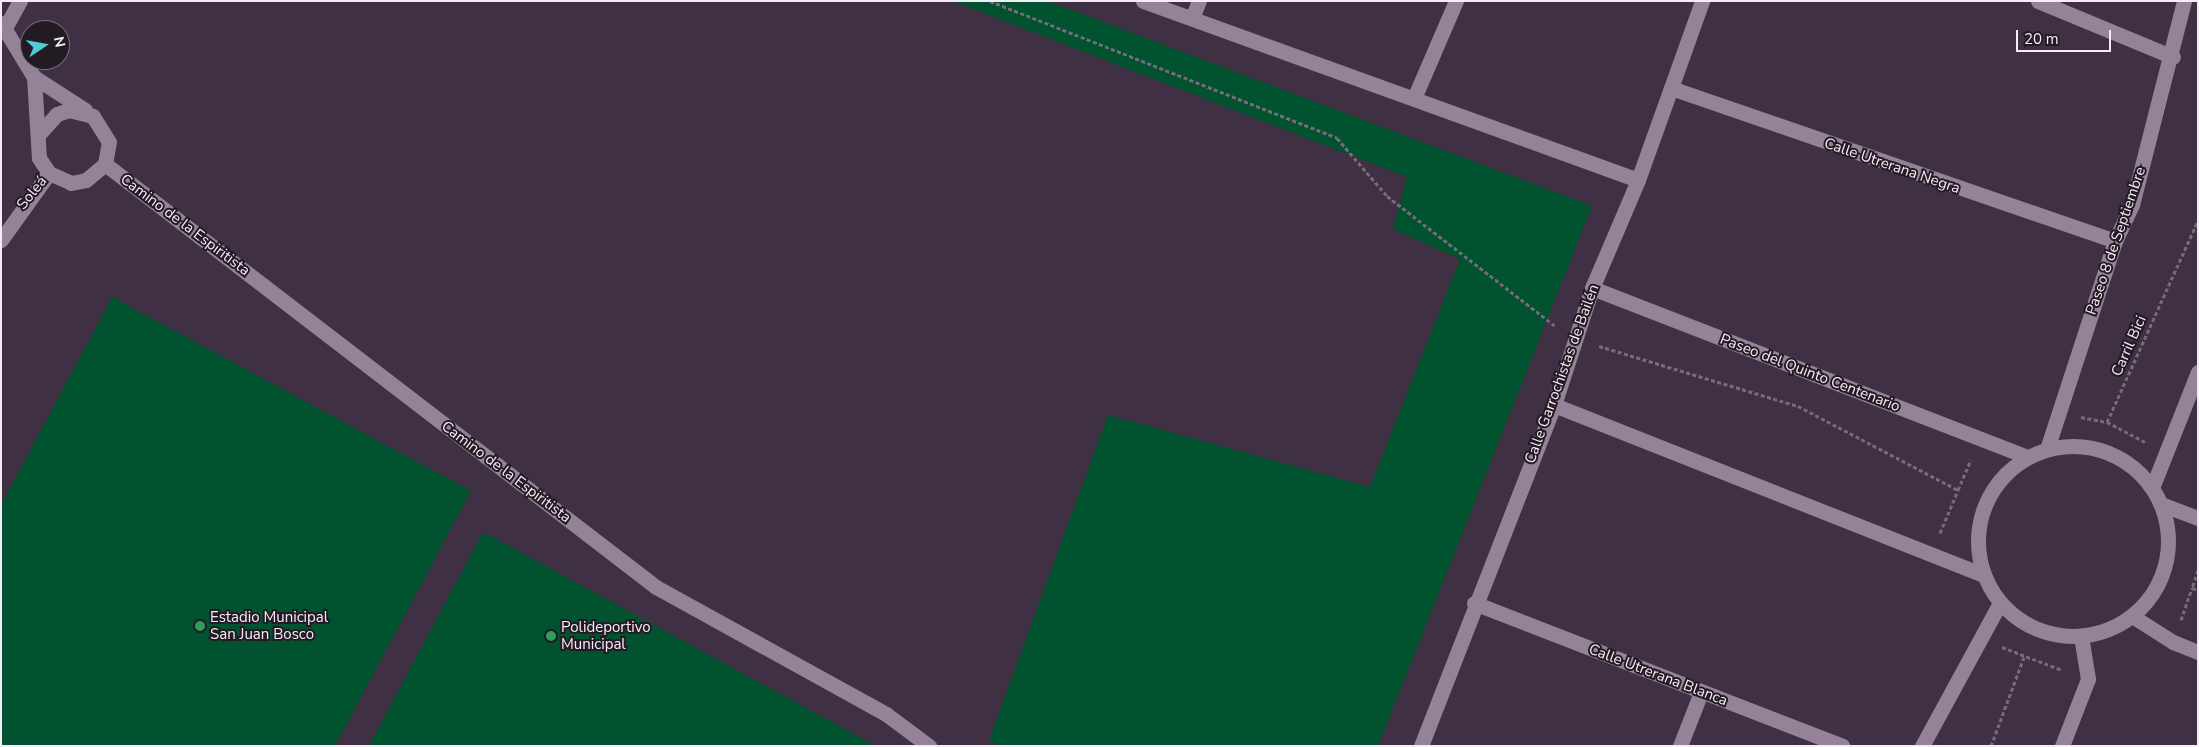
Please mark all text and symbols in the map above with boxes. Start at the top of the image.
north arrow [20,20,70,70]
scale bar [2019,20,2114,52]
text: 20 m [2024,29,2059,49]
text: N [49,35,70,49]
street label: Calle Utrerana Negra [1822,134,1962,198]
street label: Paseo 8 de Septiembre [2082,165,2150,317]
street label: Camino de la Espiritista [117,170,253,280]
street label: Soleá [13,173,51,213]
street label: Calle Garrochistas de Bailén [1521,282,1603,466]
street label: Carril Bici [2108,313,2150,379]
street label: Paseo del Quinto Centenario [1717,330,1903,416]
street label: Camino de la Espiritista [438,417,574,527]
place label: Estadio Municipal San Juan Bosco [210,608,328,643]
place label: Polideportivo Municipal [561,618,651,653]
marker: Estadio Municipal San Juan Bosco [194,620,206,632]
marker: Polideportivo Municipal [545,630,557,642]
street label: Calle Utrerana Blanca [1586,640,1730,710]

